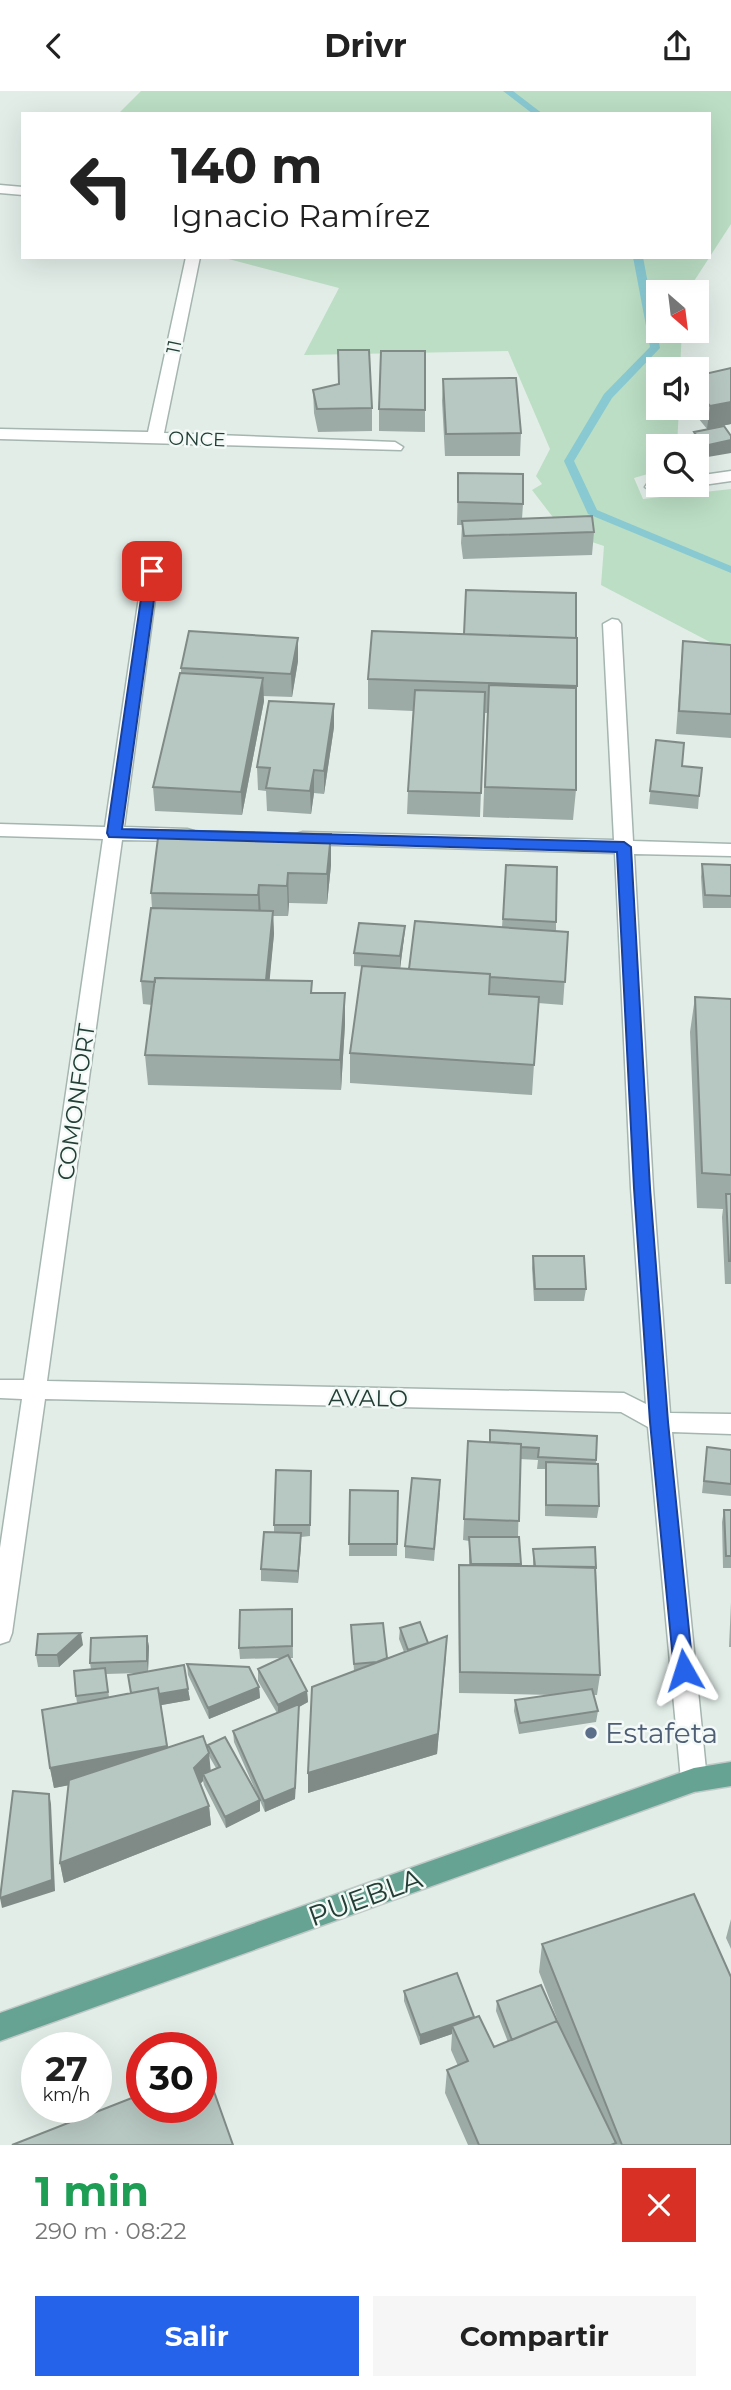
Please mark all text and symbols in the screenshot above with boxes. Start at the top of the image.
text: Drivr [324,26,407,65]
icon: back [35,27,73,65]
icon: share [658,27,696,65]
text: 140 m [171,136,323,195]
icon: left [56,140,147,231]
text: Ignacio Ramírez [171,196,430,235]
north arrow [646,280,709,343]
map controls [646,280,709,497]
street label: 11 [161,338,187,356]
button: sound [646,357,709,420]
street label: ONCE [168,427,226,451]
button: search [646,434,709,497]
pin [122,541,182,601]
icon: arrive [133,552,171,590]
street label: COMONFORT [51,1021,101,1182]
street label: AVALO [328,1383,408,1413]
position arrow [647,1633,721,1707]
place label: Estafeta [605,1716,718,1750]
marker: Estafeta [583,1725,599,1741]
street label: PUEBLA [303,1860,427,1933]
speed limit sign: 30 [126,2032,217,2123]
text: 27 [45,2047,88,2090]
text: km/h [42,2084,91,2106]
text: 1 min [35,2165,149,2217]
button: close [622,2168,696,2242]
text: 290 m · 08:22 [35,2217,186,2245]
button: Salir [35,2296,359,2376]
button: Compartir [373,2296,696,2376]

